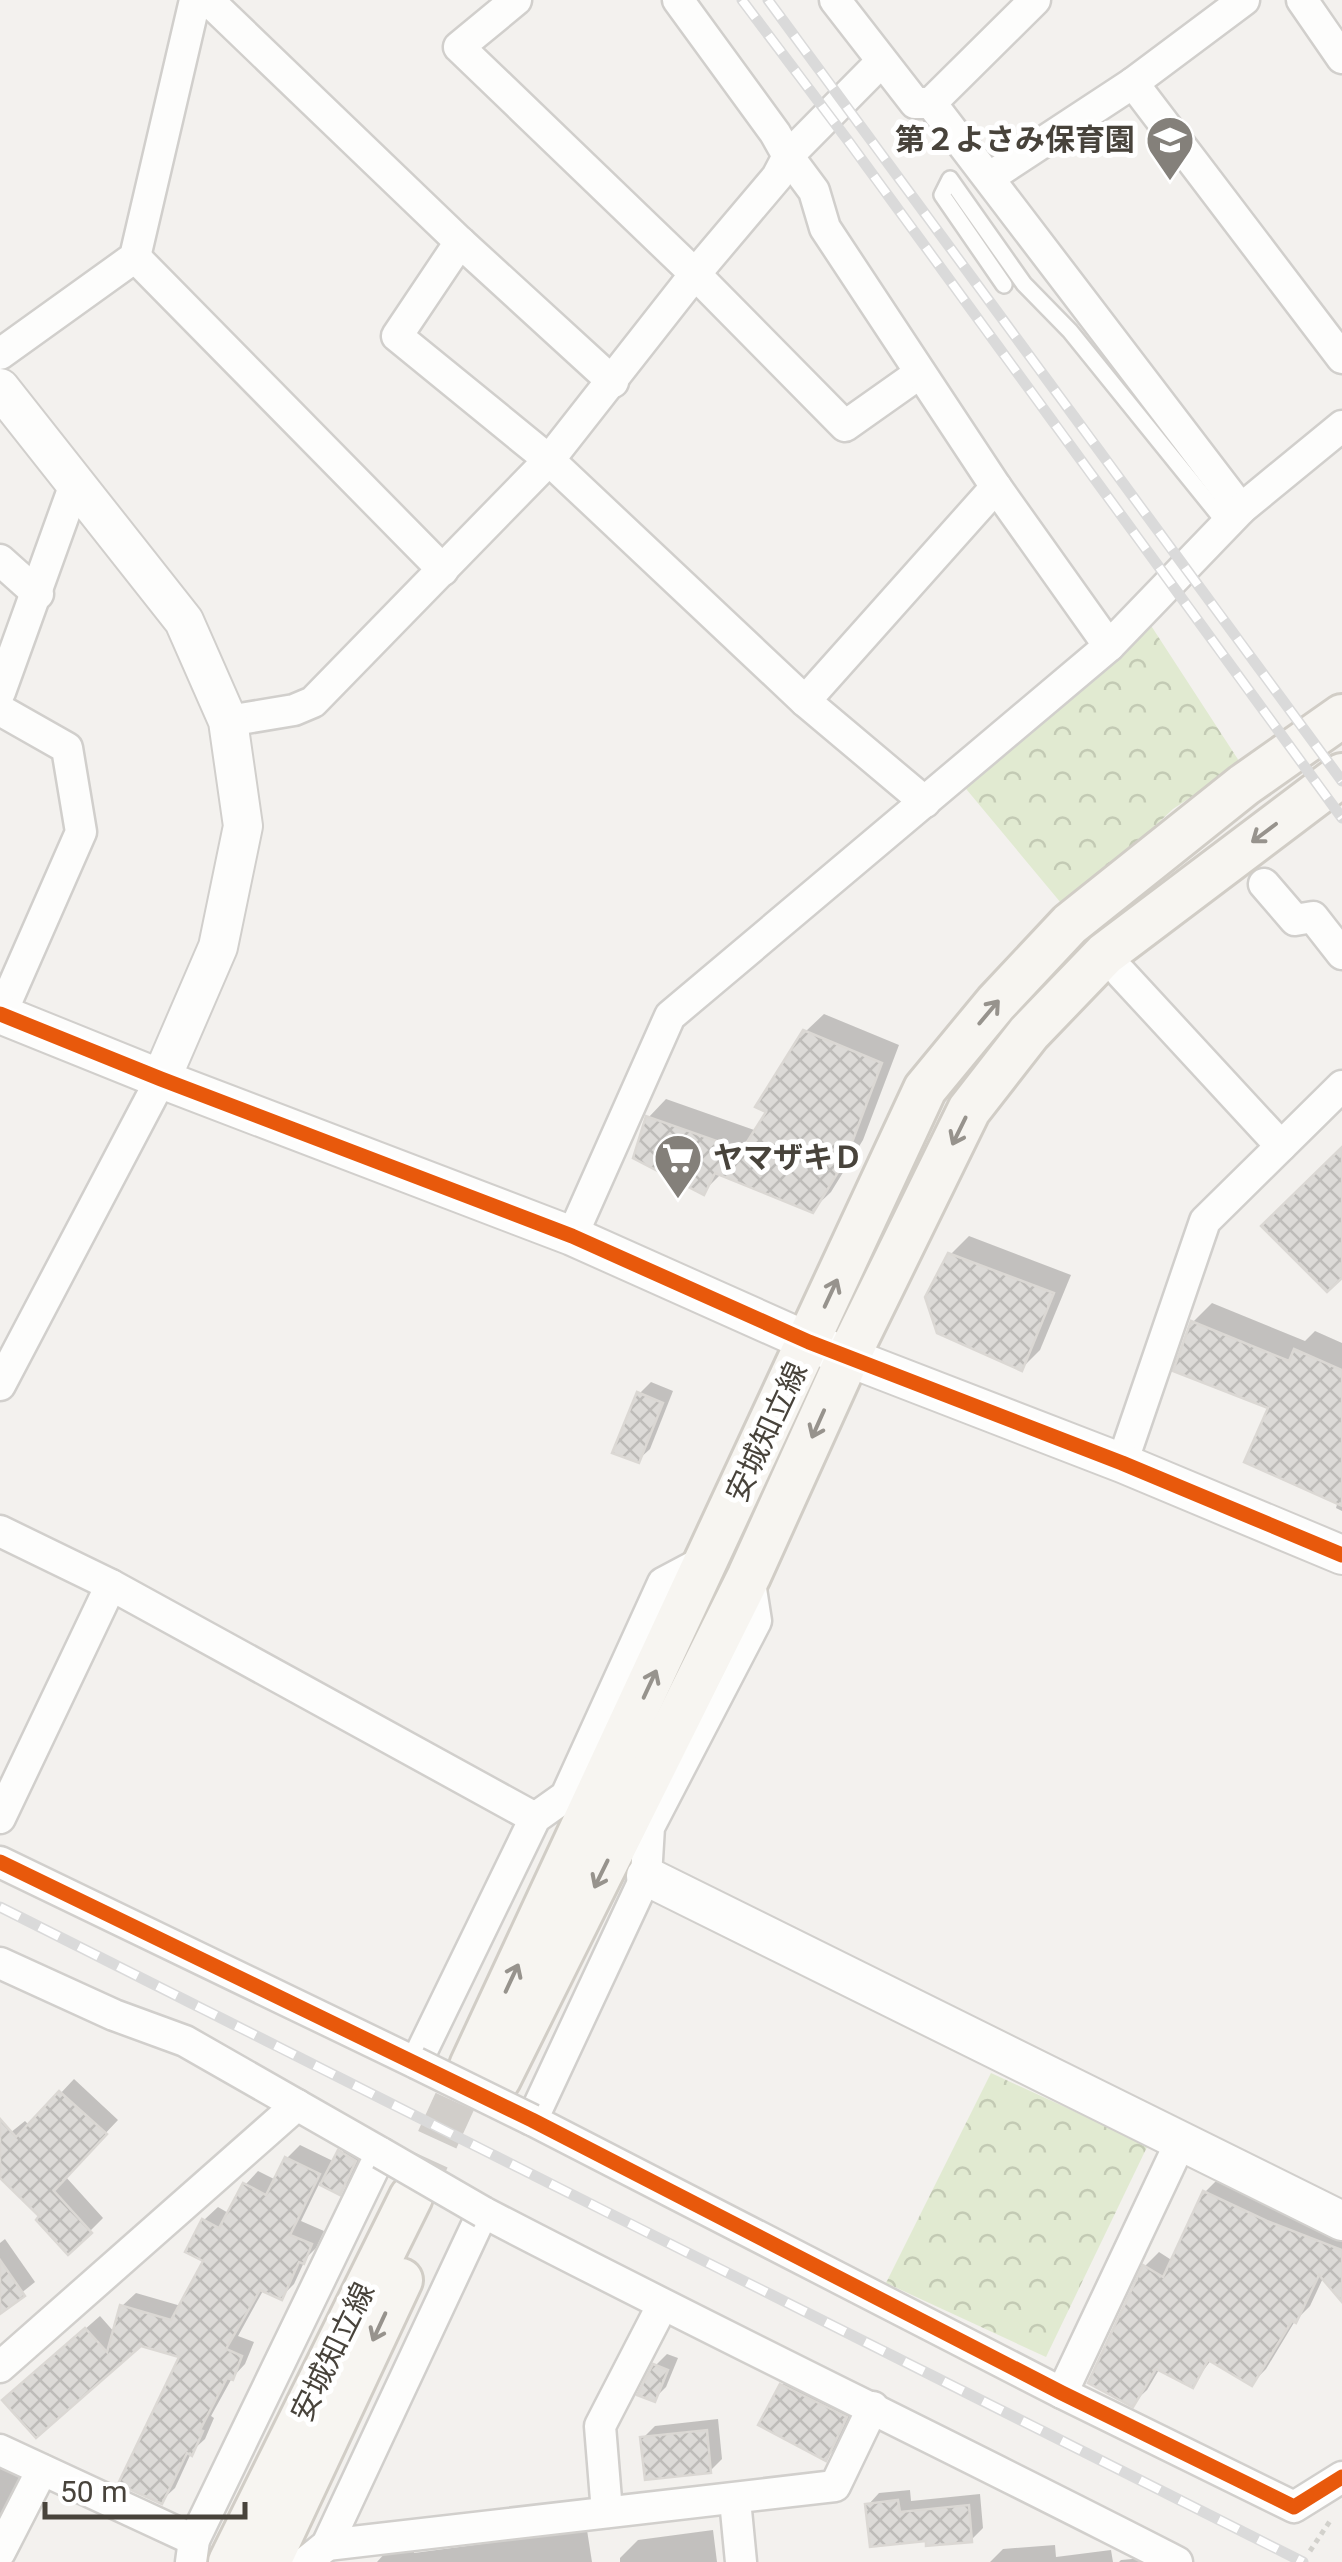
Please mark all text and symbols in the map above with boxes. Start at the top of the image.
school or university icon: 第２よさみ保育園 [1144,114,1196,182]
place label: 第２よさみ保育園 [895,122,1135,157]
one-way arrow [1251,823,1278,844]
one-way arrow [977,1000,1000,1025]
one-way arrow [949,1116,968,1145]
supermarket icon: ヤマザキＤ [652,1132,704,1200]
place label: ヤマザキＤ [713,1140,863,1175]
one-way arrow [823,1279,841,1309]
street label: 安城知立線 [719,1356,814,1507]
one-way arrow [808,1408,826,1439]
one-way arrow [642,1670,661,1700]
one-way arrow [591,1859,610,1888]
one-way arrow [504,1964,523,1994]
street label: 安城知立線 [284,2277,381,2427]
one-way arrow [369,2312,387,2342]
scale bar [45,2457,245,2519]
text: 50 m [60,2474,127,2509]

